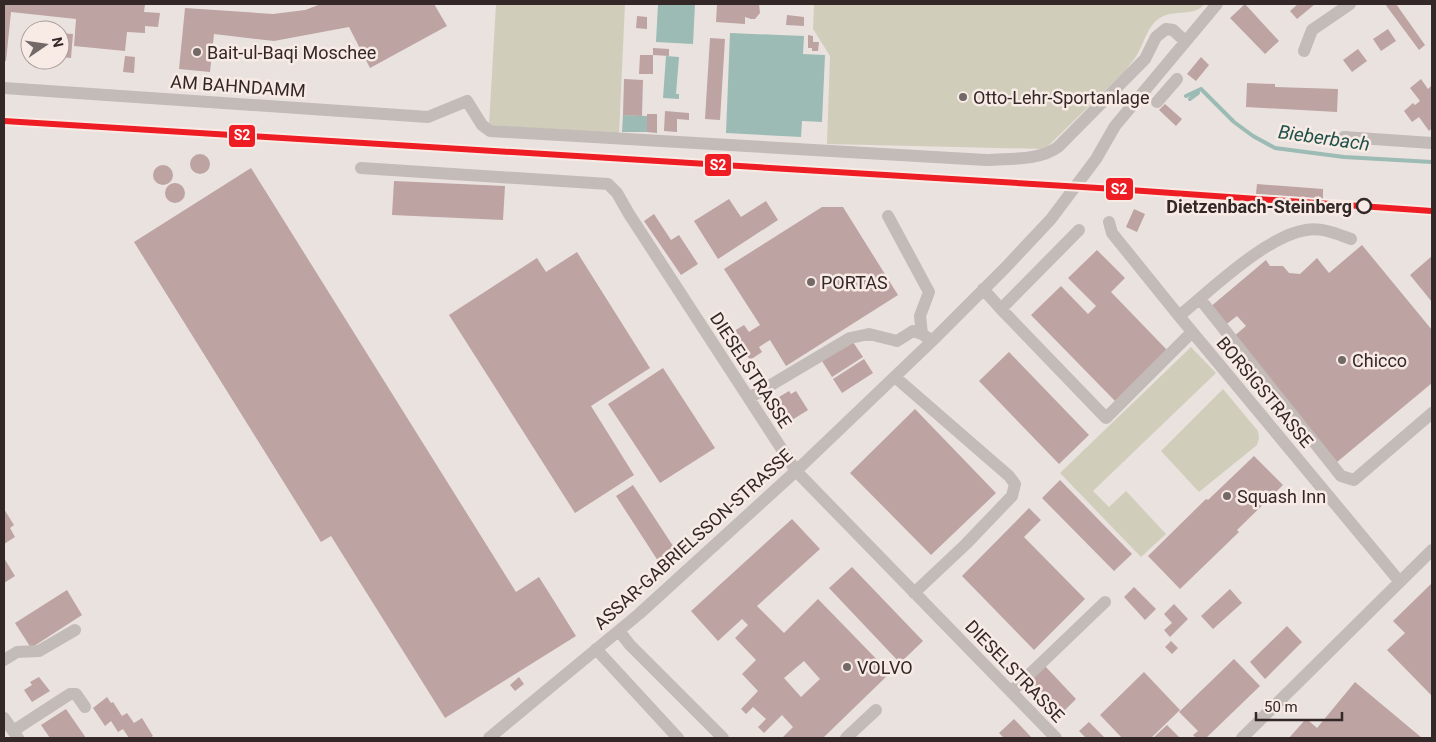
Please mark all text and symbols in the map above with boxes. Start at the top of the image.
north arrow [20,20,70,70]
text: N [49,35,67,49]
place label: Bait-ul-Baqi Moschee [207,42,376,63]
marker: Bait-ul-Baqi Moschee [191,46,203,58]
street label: AM BAHNDAMM [170,71,306,101]
place label: Otto-Lehr-Sportanlage [973,87,1150,108]
marker: Otto-Lehr-Sportanlage [957,91,969,103]
water label: Bieberbach [1277,120,1371,156]
line badge: S2 [228,124,256,148]
text: S2 [234,127,250,143]
line badge: S2 [704,153,732,177]
text: S2 [710,157,726,173]
line badge: S2 [1105,177,1134,201]
text: S2 [1111,181,1127,197]
place label: Dietzenbach-Steinberg [1166,196,1352,217]
marker: Dietzenbach-Steinberg [1356,198,1372,214]
place label: PORTAS [821,272,888,293]
marker: PORTAS [805,276,817,288]
street label: DIESELSTRASSE [706,308,796,432]
street label: BORSIGSTRASSE [1212,332,1318,452]
place label: Chicco [1352,350,1407,371]
marker: Chicco [1336,354,1348,366]
street label: ASSAR-GABRIELSSON-STRASSE [590,444,796,634]
place label: Squash Inn [1237,486,1326,507]
marker: Squash Inn [1221,490,1233,502]
street label: DIESELSTRASSE [961,616,1069,726]
place label: VOLVO [857,657,913,678]
marker: VOLVO [841,661,853,673]
scale bar [1256,690,1342,722]
text: 50 m [1264,698,1298,716]

